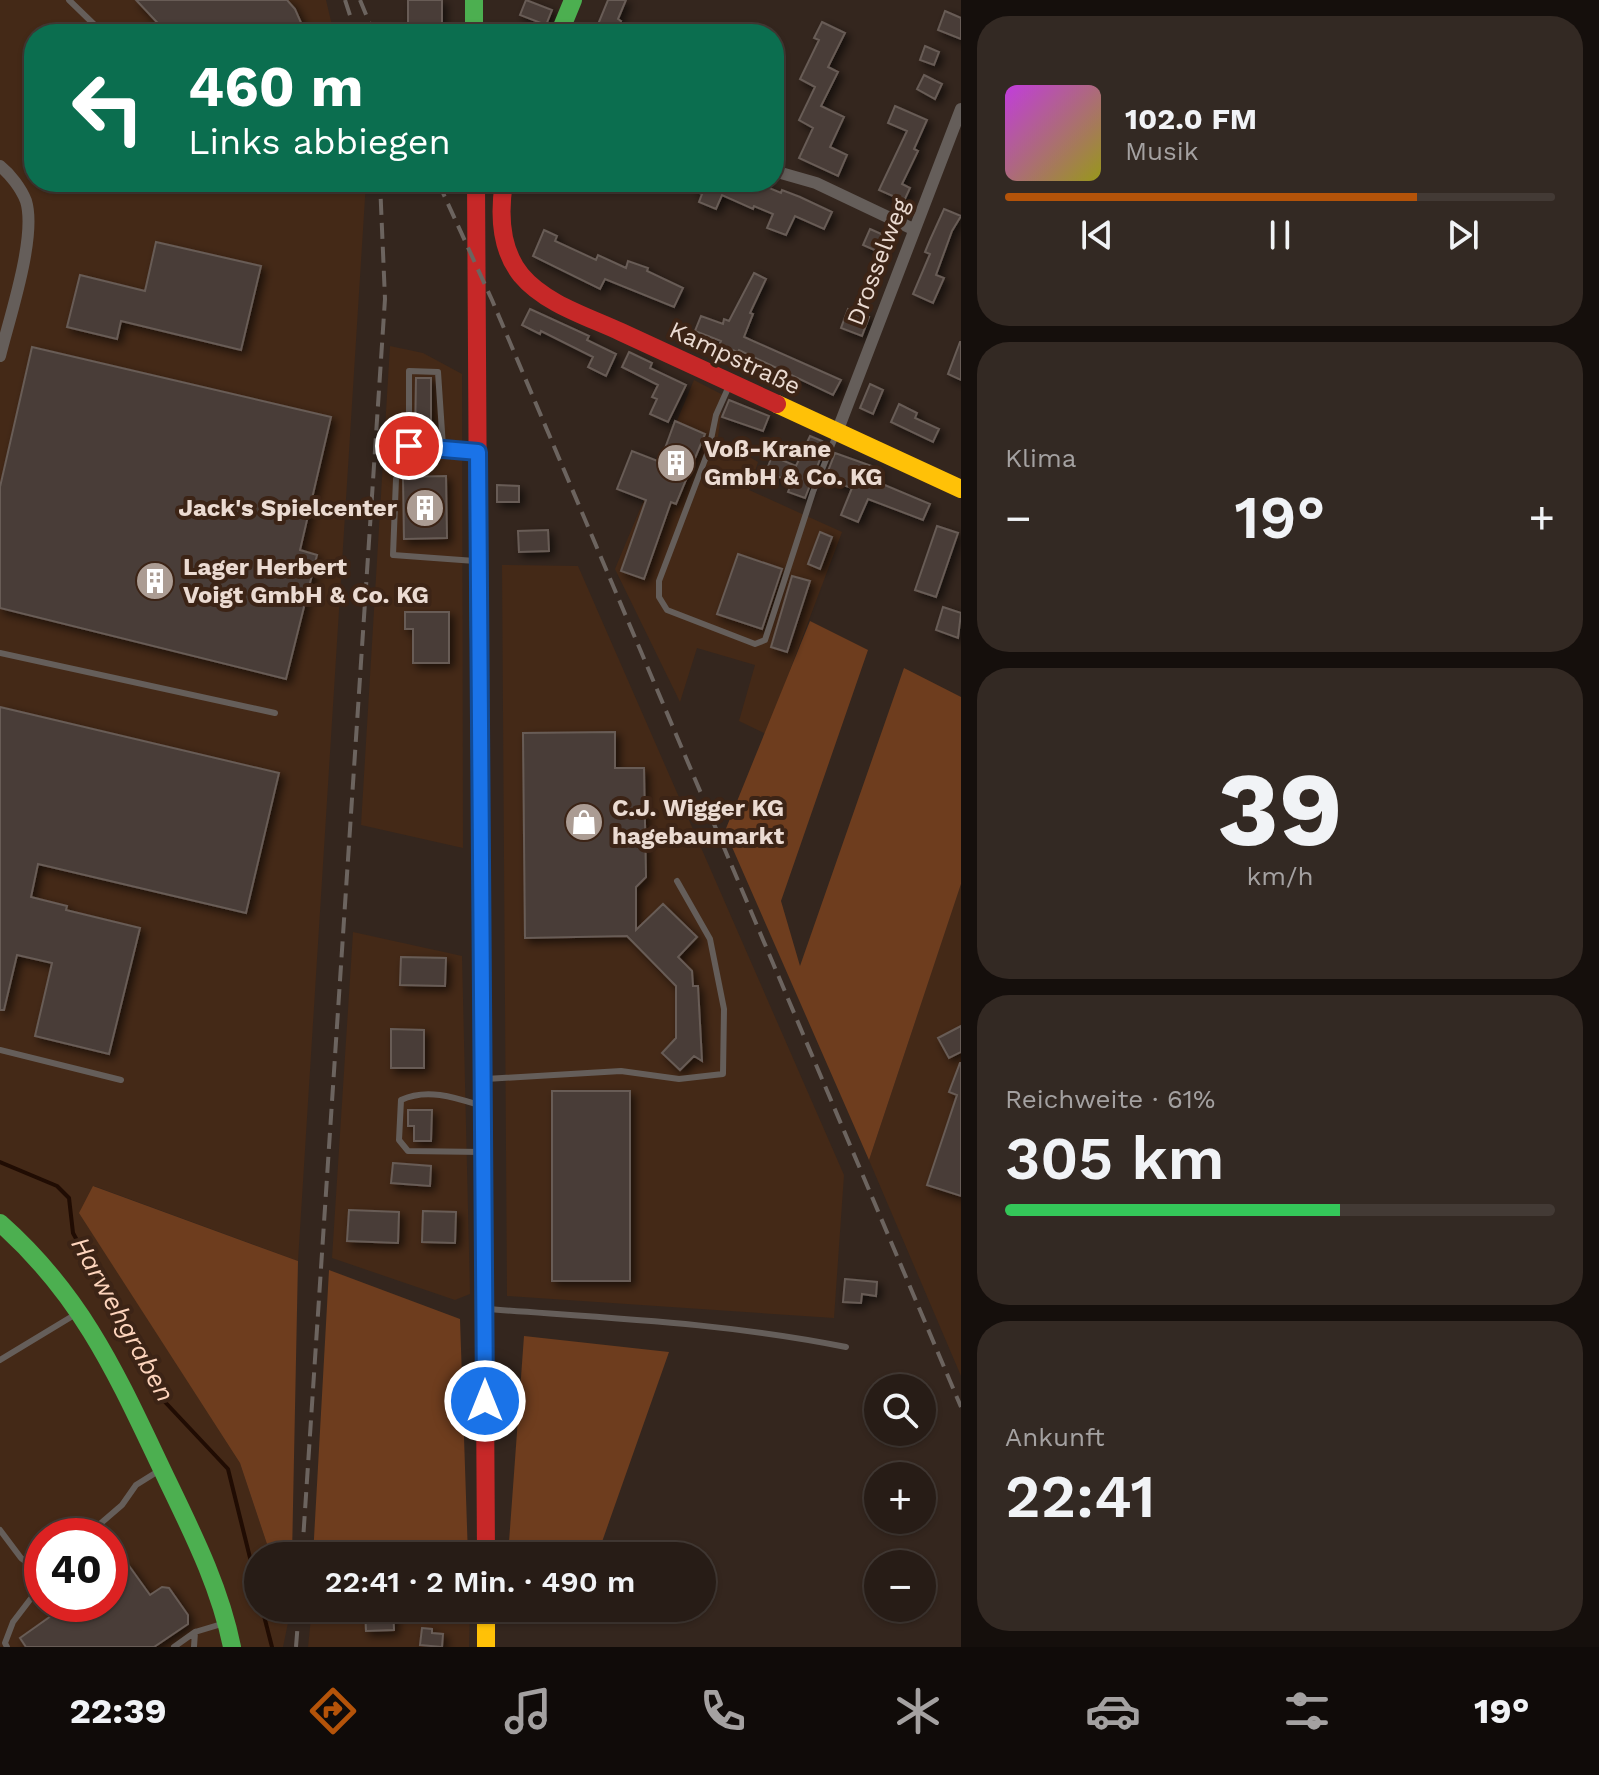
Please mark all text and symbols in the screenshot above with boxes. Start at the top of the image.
text: 460 m [188,54,363,120]
icon: left [56,56,160,160]
text: 102.0 FM [1125,101,1257,136]
text: Links abbiegen [188,121,451,163]
text: Musik [1125,136,1198,166]
street label: Drosselweg [841,195,915,329]
icon: previous [1075,213,1119,257]
icon: pause [1258,213,1302,257]
icon: next [1441,213,1485,257]
street label: Kampstraße [665,315,805,401]
pin [375,412,443,480]
icon: arrive [387,424,431,468]
place label: Voß-Krane GmbH & Co. KG [704,435,883,491]
building icon: Voß-Krane GmbH & Co. KG [655,442,697,484]
text: Klima [1005,443,1076,473]
text: 19° [1235,482,1325,553]
building icon: Jack's Spielcenter [404,487,446,529]
text: − [1005,492,1032,544]
text: + [1528,492,1555,544]
place label: Jack's Spielcenter [178,494,398,522]
place label: Lager Herbert Voigt GmbH & Co. KG [183,553,429,609]
building icon: Lager Herbert Voigt GmbH & Co. KG [134,560,176,602]
text: 39 [1217,748,1343,870]
place label: C.J. Wigger KG hagebaumarkt [612,794,785,850]
shop icon: C.J. Wigger KG hagebaumarkt [563,801,605,843]
text: km/h [1247,861,1313,891]
text: Reichweite · 61% [1005,1084,1215,1114]
text: 305 km [1005,1123,1224,1194]
water label: Harwehgraben [65,1231,181,1407]
position arrow [443,1359,527,1443]
map controls [864,1374,936,1622]
button: search [864,1374,936,1446]
text: Ankunft [1005,1422,1105,1452]
text: 22:41 [1005,1461,1156,1532]
button: + [864,1462,936,1534]
speed limit sign: 40 [24,1518,128,1622]
button: − [864,1550,936,1622]
text: 22:41 · 2 Min. · 490 m [325,1564,635,1599]
icon: directions [305,1683,361,1739]
icon: music [500,1683,556,1739]
icon: phone [695,1683,751,1739]
icon: climate [890,1683,946,1739]
icon: car [1085,1683,1141,1739]
icon: filters [1279,1683,1335,1739]
text: 22:39 [69,1690,167,1732]
text: 19° [1474,1690,1530,1732]

